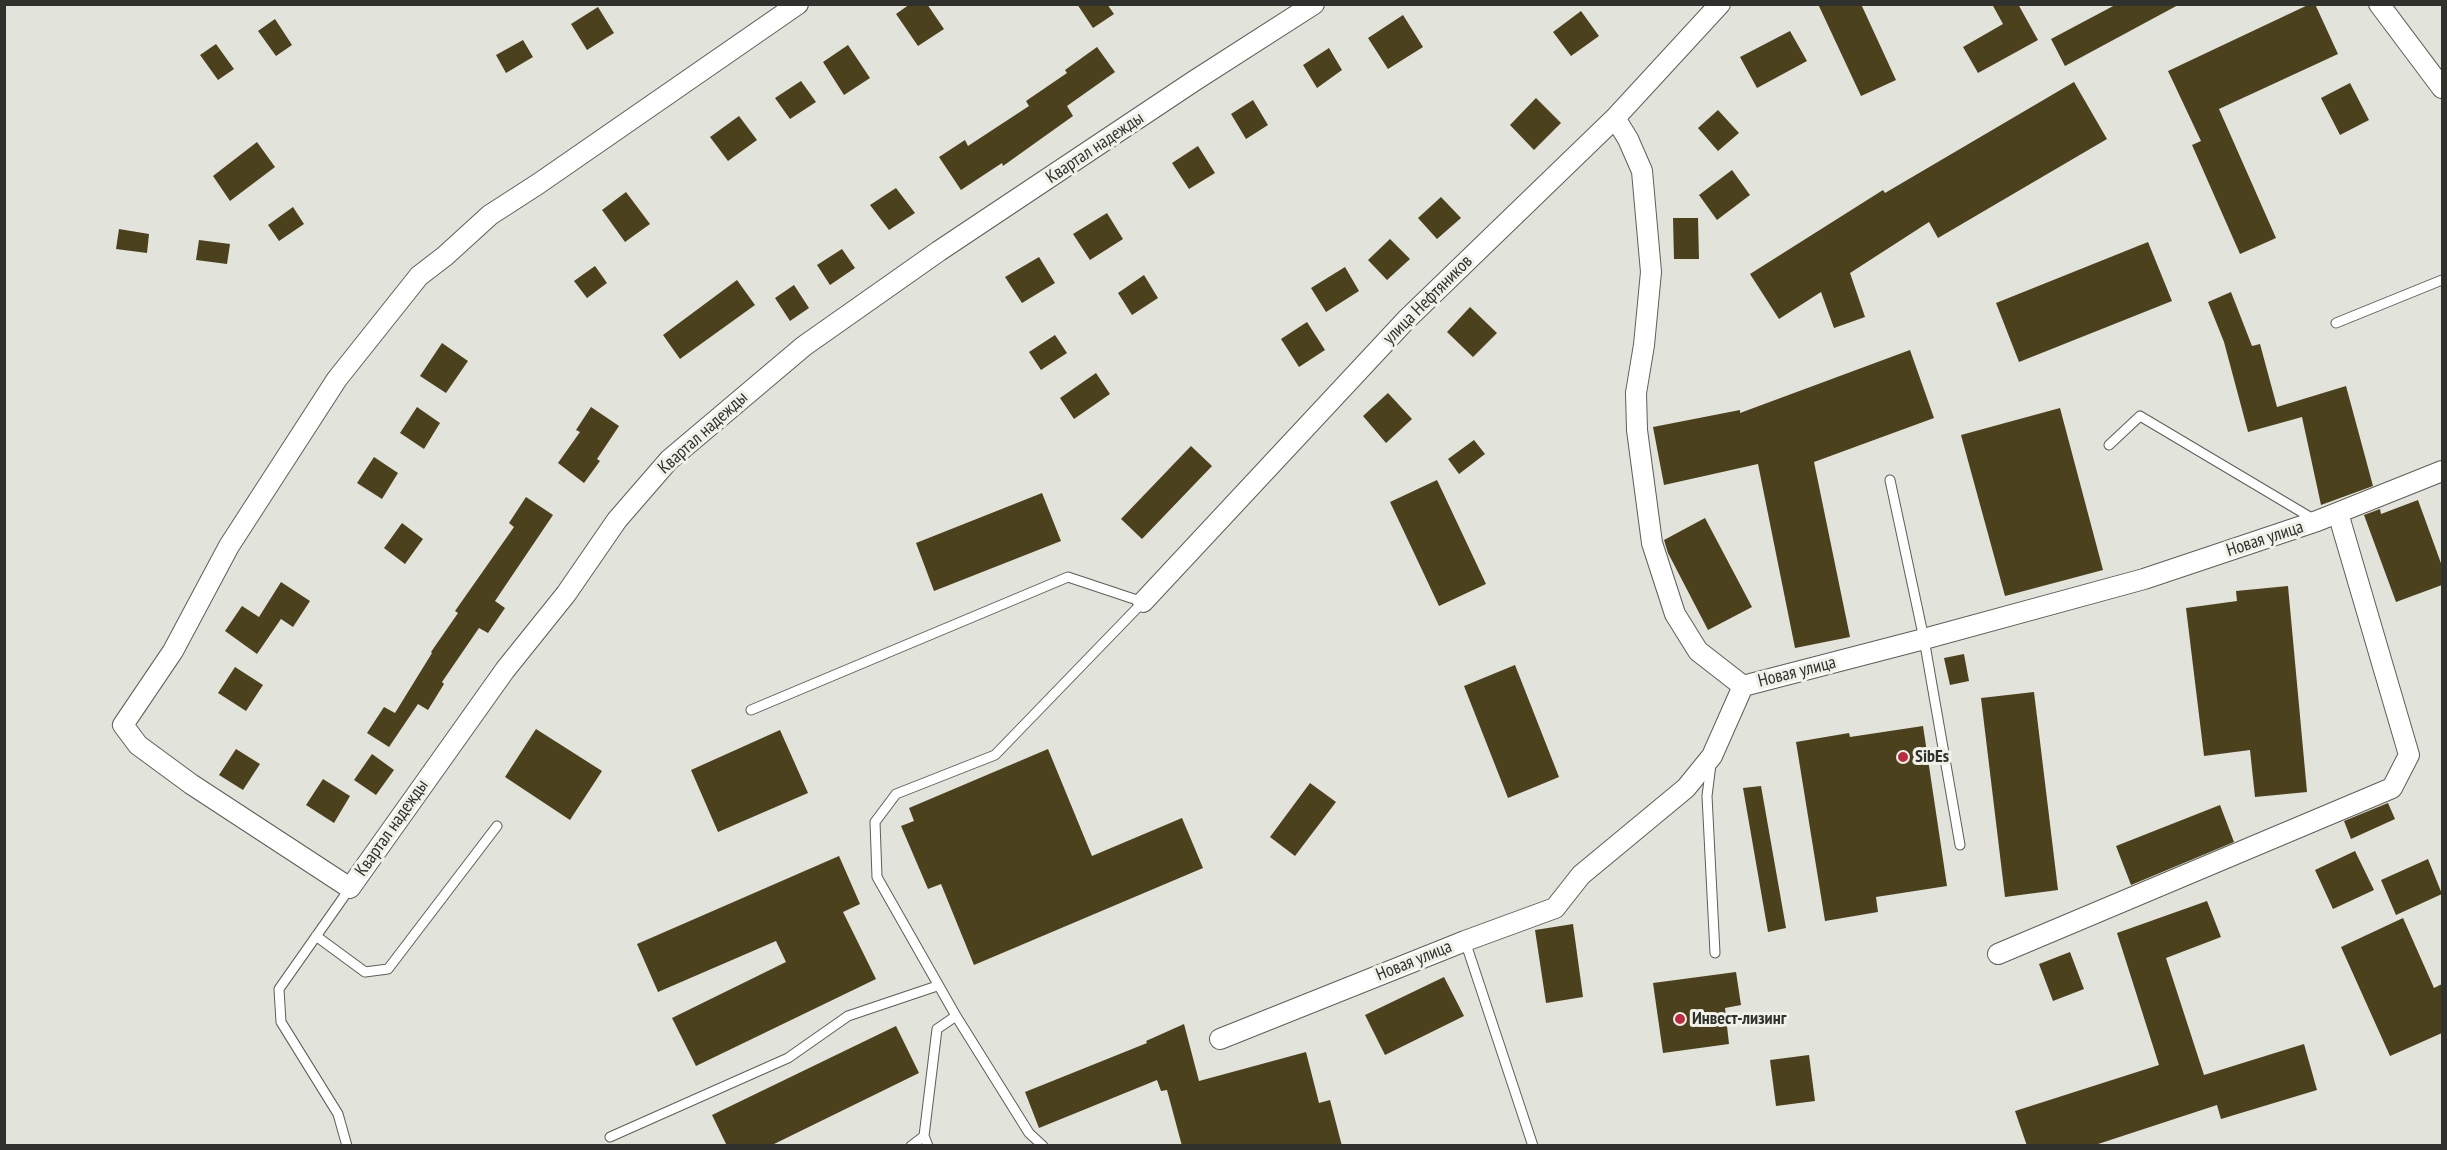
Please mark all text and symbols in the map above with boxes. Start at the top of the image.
street label: Квартал надежды [1042,107,1148,189]
street label: улица Нефтяников [1379,251,1477,349]
street label: Квартал надежды [654,387,752,479]
street label: Новая улица [2224,516,2306,562]
street label: Новая улица [1756,652,1838,692]
place label: SibEs [1915,746,1949,768]
marker: SibEs [1896,750,1910,764]
street label: Квартал надежды [351,776,433,880]
street label: Новая улица [1373,936,1455,986]
place label: Инвест-лизинг [1692,1008,1786,1030]
marker: Инвест-лизинг [1673,1012,1687,1026]

